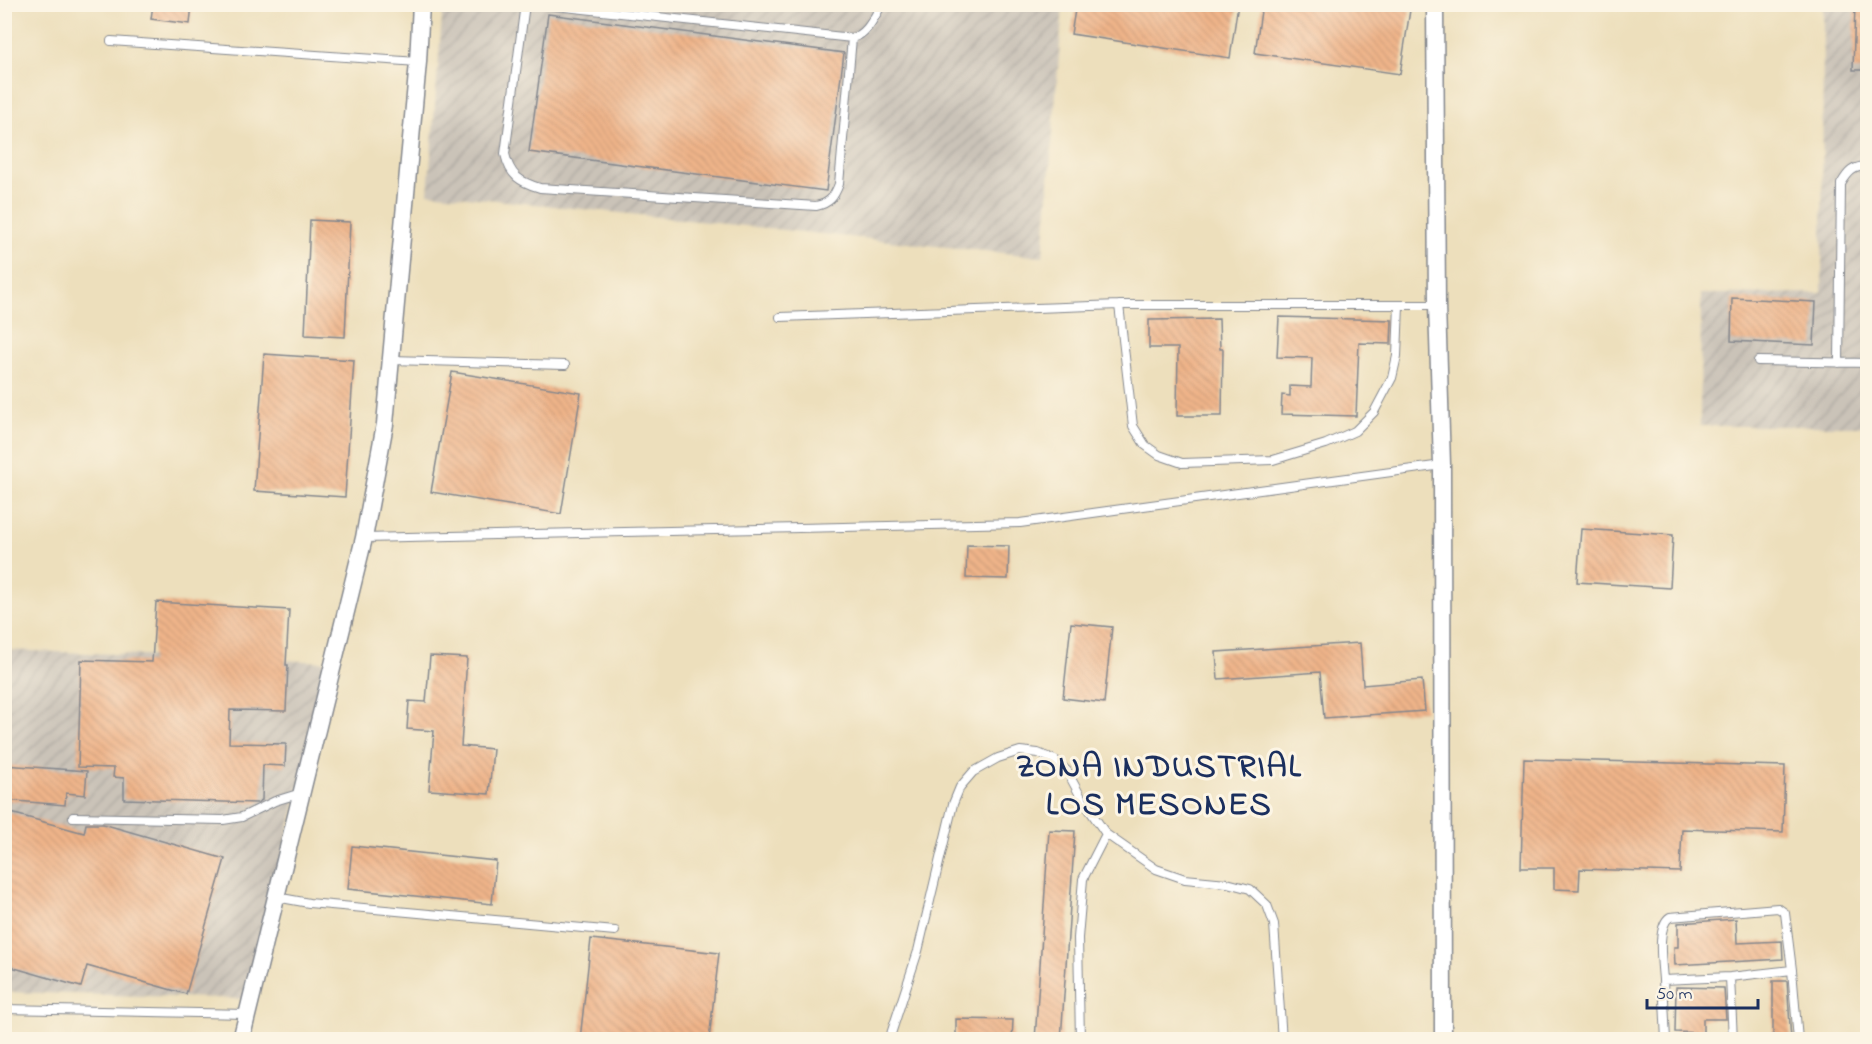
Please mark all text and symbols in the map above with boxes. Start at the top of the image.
district label: ZONA INDUSTRIAL LOS MESONES [1016,744,1302,830]
scale bar [1647,972,1758,1010]
text: 50 m [1656,982,1693,1008]

